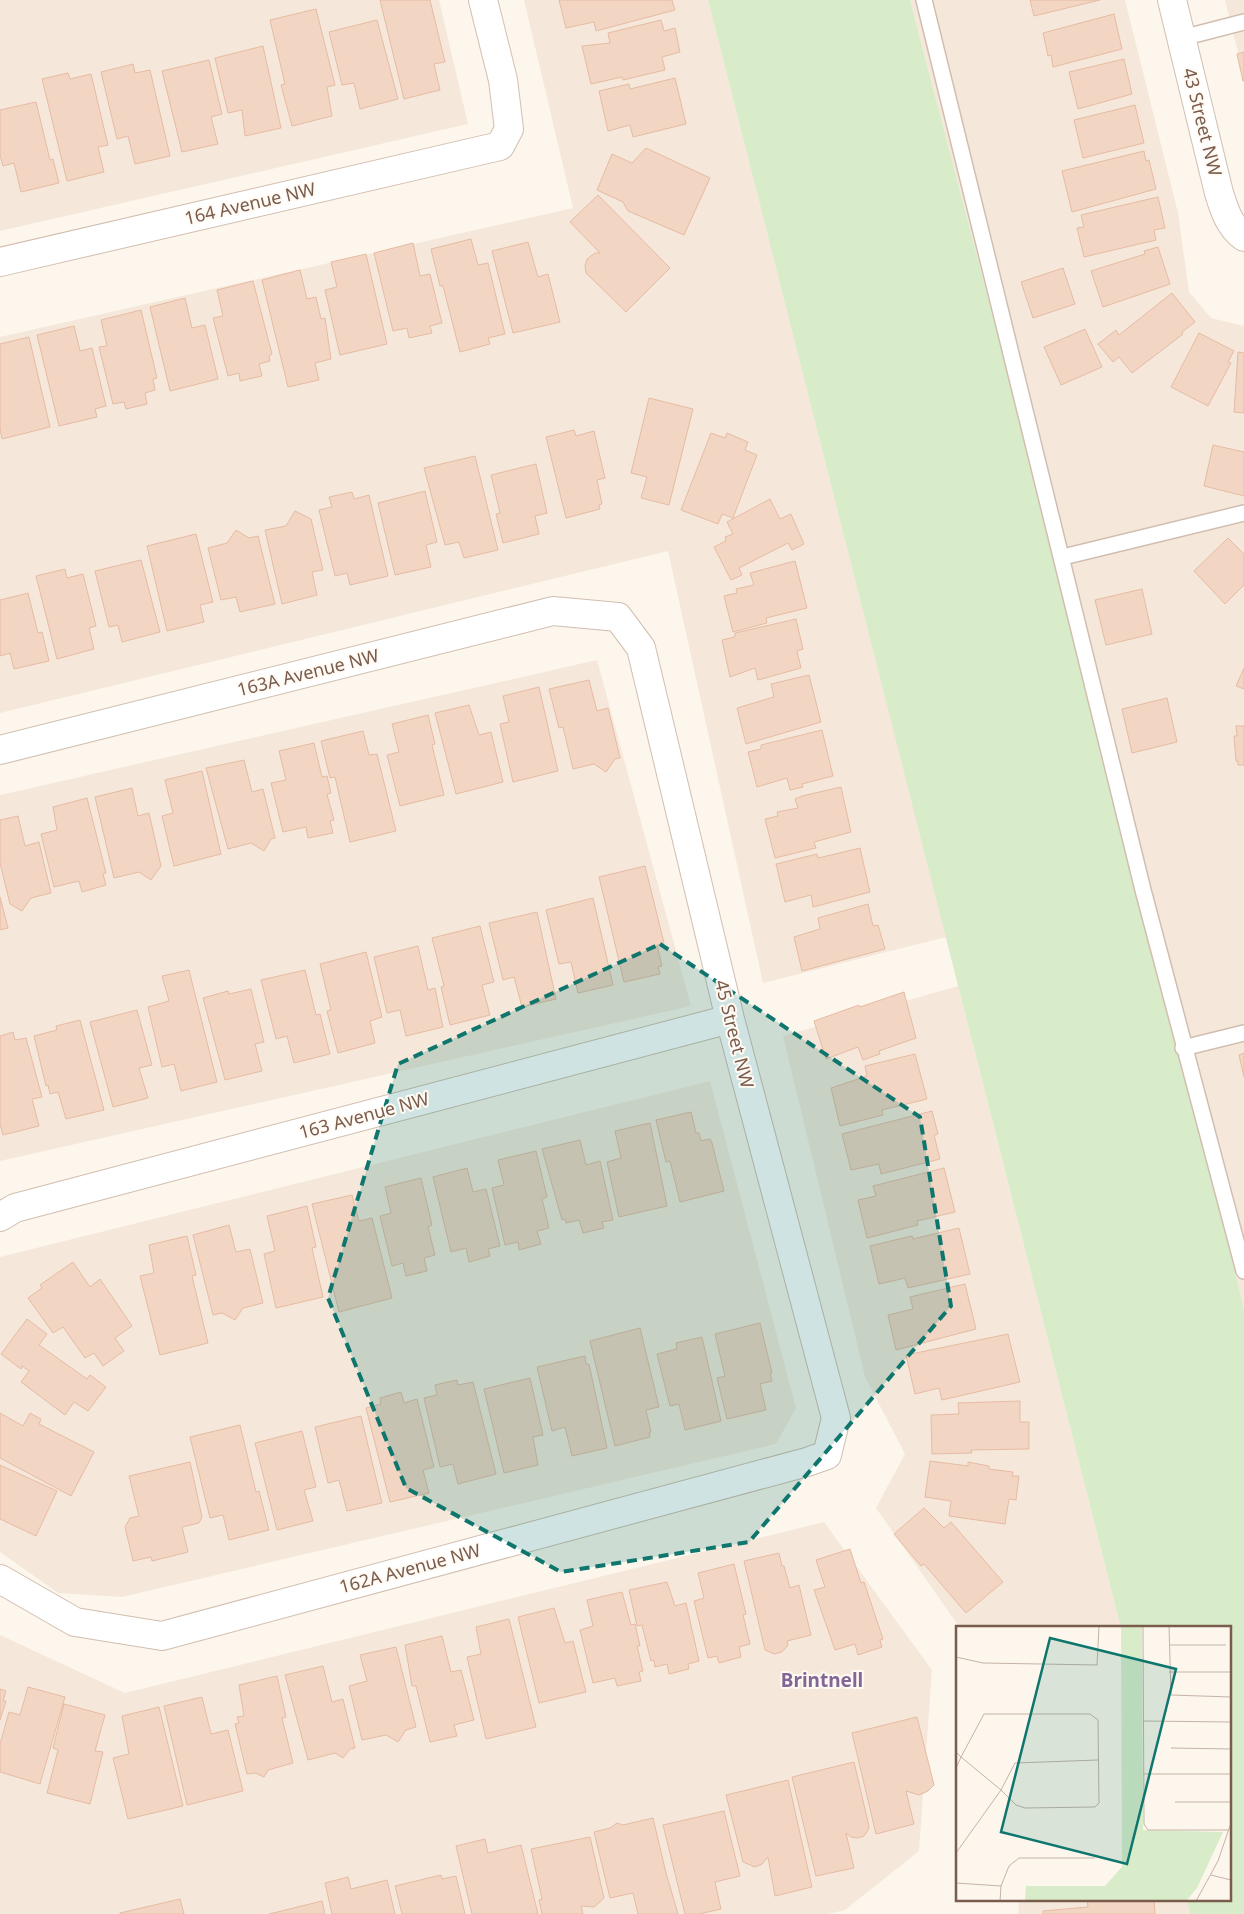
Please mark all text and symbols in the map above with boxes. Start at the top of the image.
street label: 43 Street NW [1178,65,1228,179]
street label: 164 Avenue NW [182,176,318,230]
street label: 163A Avenue NW [234,643,381,701]
street label: 45 Street NW [710,977,760,1091]
street label: 163 Avenue NW [296,1086,432,1144]
street label: 162A Avenue NW [336,1538,483,1598]
inset map [956,1626,1232,1902]
district label: Brintnell [781,1667,863,1693]

